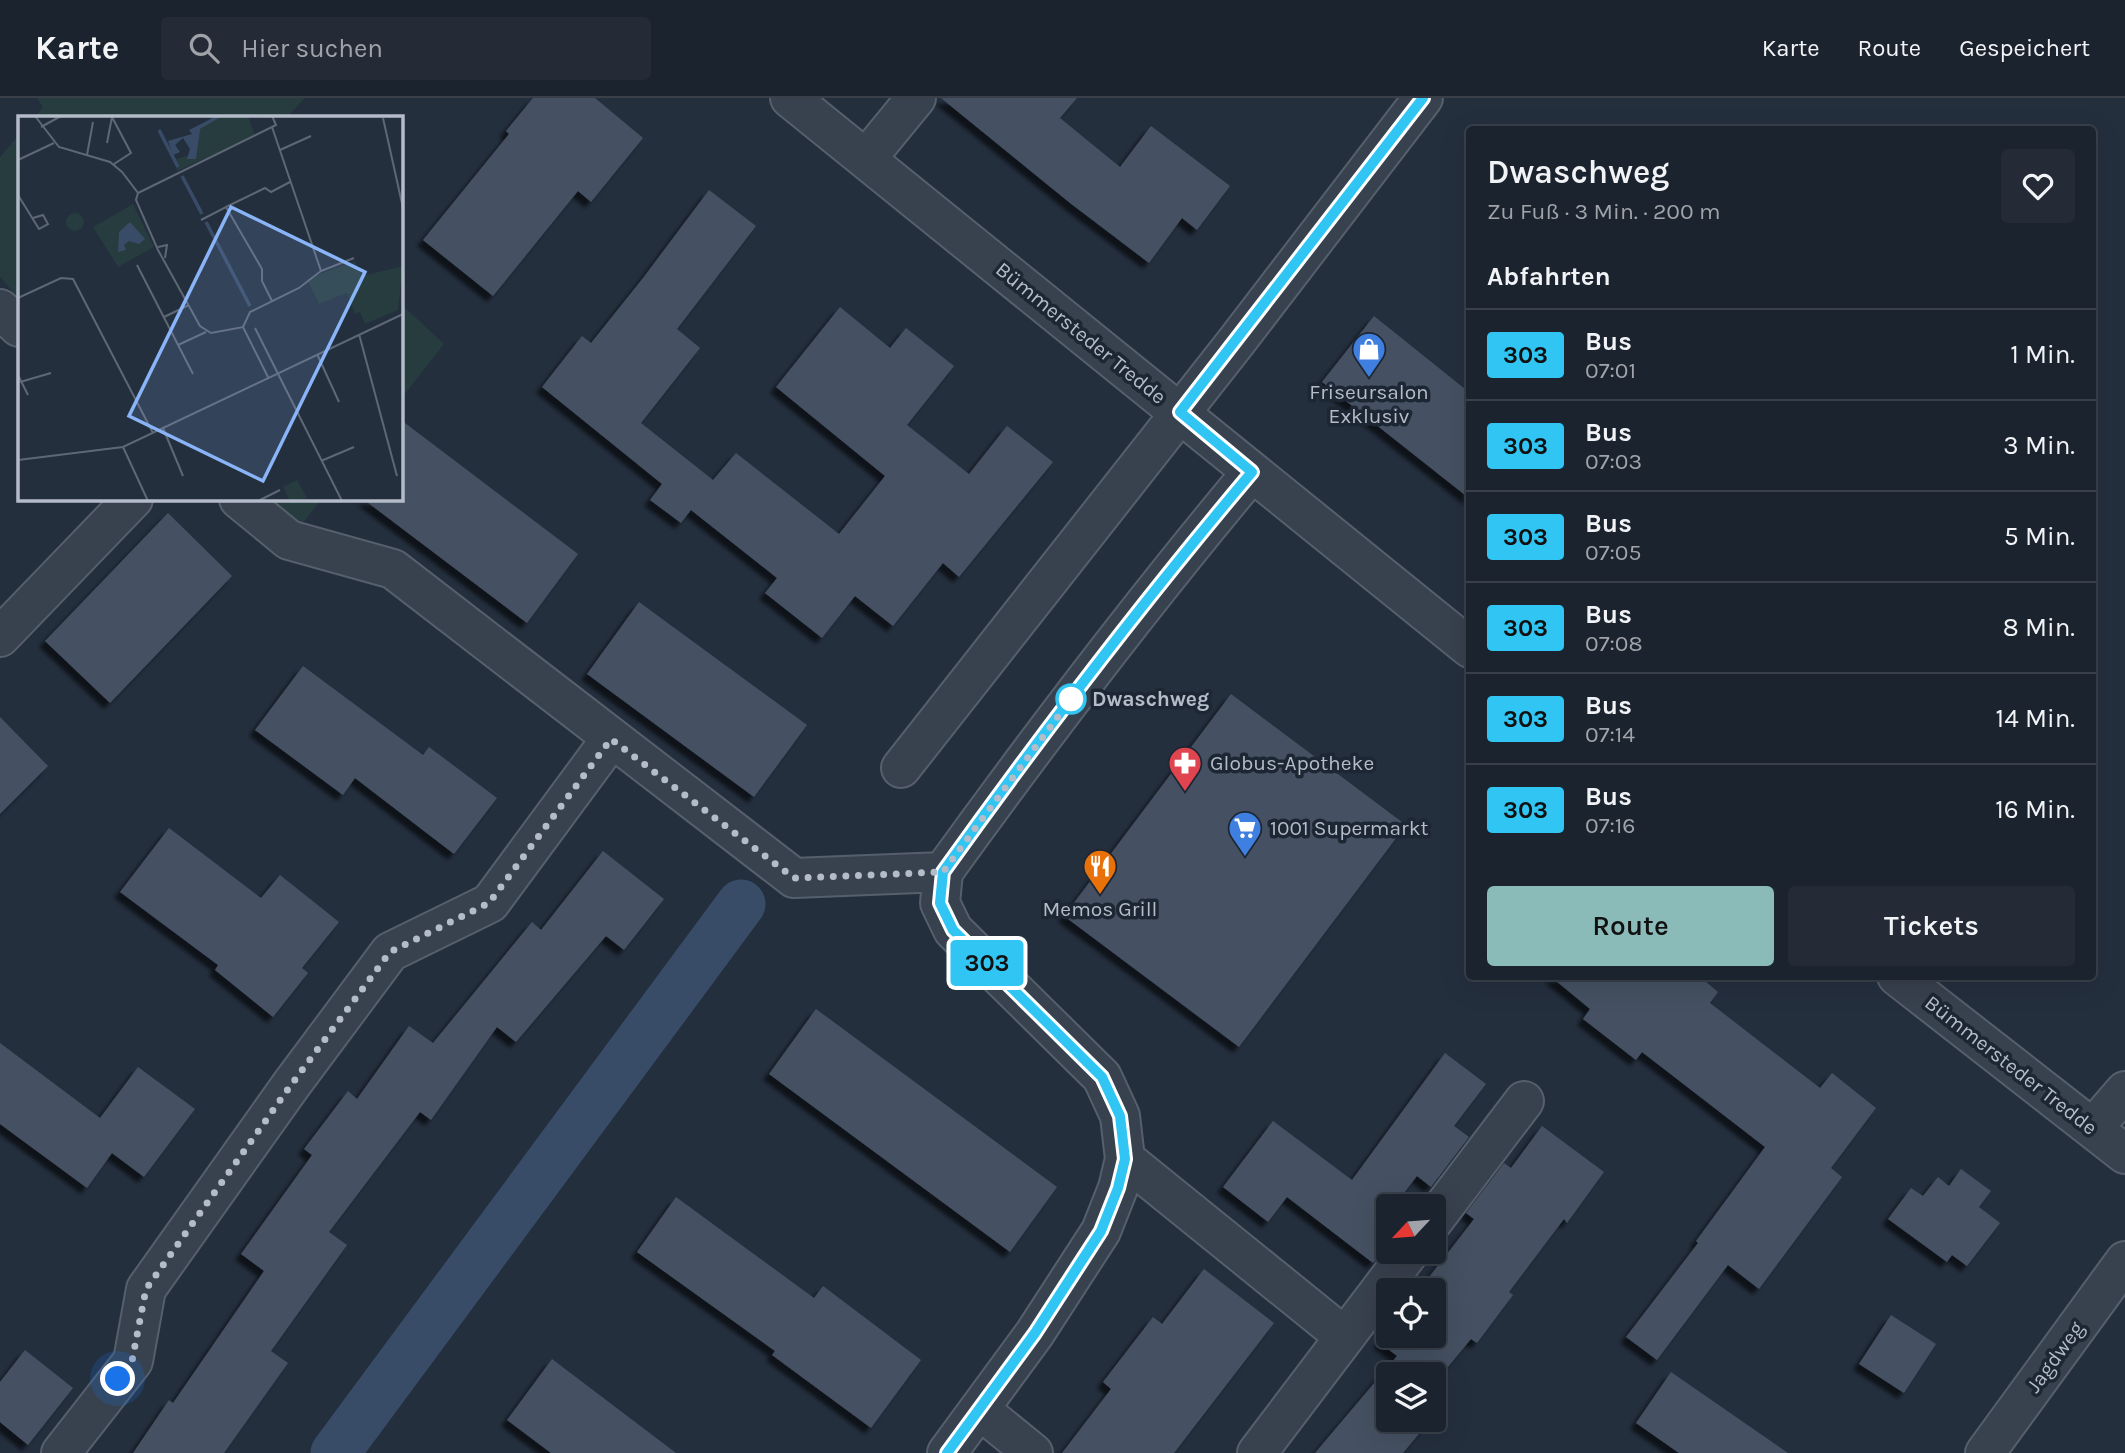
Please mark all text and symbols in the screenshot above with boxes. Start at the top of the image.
search box [161,17,651,80]
text: Karte [35,29,119,67]
icon: search [185,29,223,67]
text: Hier suchen [241,33,383,64]
text: Karte [1762,34,1820,62]
text: Route [1858,34,1921,62]
text: Gespeichert [1959,34,2090,62]
inset map [18,116,402,500]
button: heart [2001,149,2075,223]
text: Dwaschweg [1487,153,1669,191]
text: Zu Fuß · 3 Min. · 200 m [1487,198,1721,225]
street label: Bümmersteder Tredde [991,257,1171,409]
text: Abfahrten [1487,261,1611,292]
text: Bus [1585,326,1632,357]
shop icon: Friseursalon Exklusiv [1350,330,1388,379]
text: 1 Min. [2010,339,2075,370]
text: 303 [1503,341,1548,369]
text: 07:01 [1585,357,1636,384]
place label: Friseursalon Exklusiv [1309,380,1429,428]
text: Bus [1585,417,1632,448]
text: 3 Min. [2003,430,2075,461]
text: 303 [1503,432,1548,460]
text: 07:03 [1585,448,1642,475]
text: Bus [1585,508,1632,539]
text: 5 Min. [2004,521,2075,552]
text: 303 [1503,523,1548,551]
text: 07:05 [1585,539,1641,566]
text: Bus [1585,599,1632,630]
text: 8 Min. [2003,612,2075,643]
text: 303 [1503,614,1548,642]
text: 07:08 [1585,630,1643,657]
marker: Dwaschweg [1056,684,1086,714]
place label: Dwaschweg [1092,687,1209,711]
text: Bus [1585,690,1632,721]
text: 14 Min. [1996,703,2075,734]
text: 303 [1503,705,1548,733]
text: 07:14 [1585,721,1635,748]
pharmacy icon: Globus-Apotheke [1166,744,1204,793]
place label: Globus-Apotheke [1210,751,1374,775]
text: Bus [1585,781,1632,812]
text: 16 Min. [1995,794,2075,825]
text: 303 [1503,796,1548,824]
supermarket icon: 1001 Supermarkt [1226,809,1264,858]
text: 07:16 [1585,812,1636,839]
place label: 1001 Supermarkt [1270,816,1428,840]
restaurant icon: Memos Grill [1081,847,1119,896]
button: Route [1487,886,1774,966]
button: Tickets [1788,886,2075,966]
place label: Memos Grill [1043,897,1157,921]
line badge: 303 [947,940,1027,986]
text: 303 [964,949,1010,977]
street label: Bümmersteder Tredde [1920,990,2102,1140]
north arrow [1376,1194,1446,1264]
map controls [1376,1194,1446,1432]
button: locate [1376,1278,1446,1348]
street label: Jagdweg [2021,1317,2089,1397]
your location [100,1361,135,1396]
button: layers [1376,1362,1446,1432]

